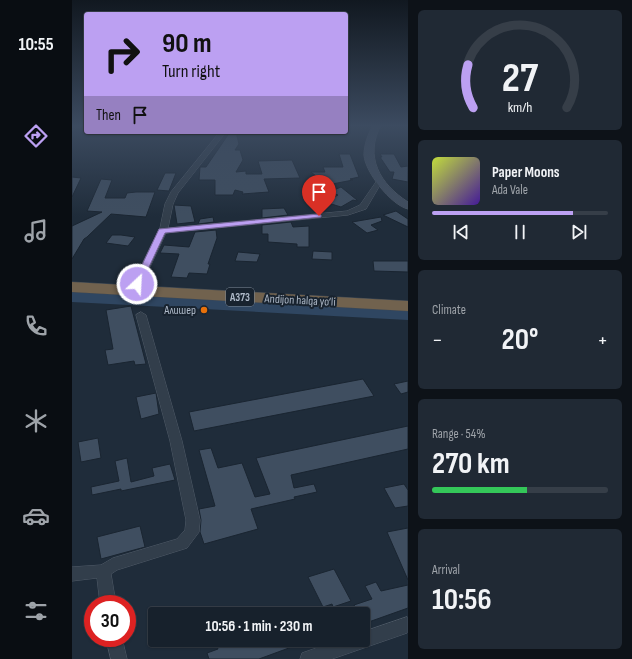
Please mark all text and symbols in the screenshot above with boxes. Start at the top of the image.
text: 90 m [162,27,212,60]
icon: right [96,28,148,80]
text: 10:55 [18,34,54,55]
text: 27 [502,54,539,103]
text: Turn right [162,61,220,82]
text: km/h [508,98,532,115]
icon: arrive [129,104,151,126]
text: Then [96,106,121,125]
icon: directions [22,122,50,150]
text: Paper Moons [492,163,560,182]
pin [302,175,336,216]
icon: arrive [308,181,330,203]
text: Ada Vale [492,182,528,198]
icon: music [22,217,50,245]
icon: previous [450,221,472,243]
icon: pause [509,221,531,243]
icon: next [568,221,590,243]
position arrow [116,263,158,305]
road number: A373 [226,288,254,306]
street label: Andijon halqa yo‘li [263,291,336,310]
text: Climate [432,302,466,318]
place label: Алишер [163,303,196,318]
marker: Алишер [199,305,209,315]
icon: phone [22,312,50,340]
text: 20° [502,322,538,358]
text: − [432,327,443,354]
text: + [597,327,608,354]
icon: climate [22,407,50,435]
text: Range · 54% [432,426,486,442]
text: 270 km [432,446,510,482]
icon: car [22,502,50,530]
text: Arrival [432,562,460,578]
text: 10:56 [432,582,492,618]
speed limit sign: 30 [84,595,136,647]
icon: filters [22,597,50,625]
text: 10:56 · 1 min · 230 m [206,617,312,636]

